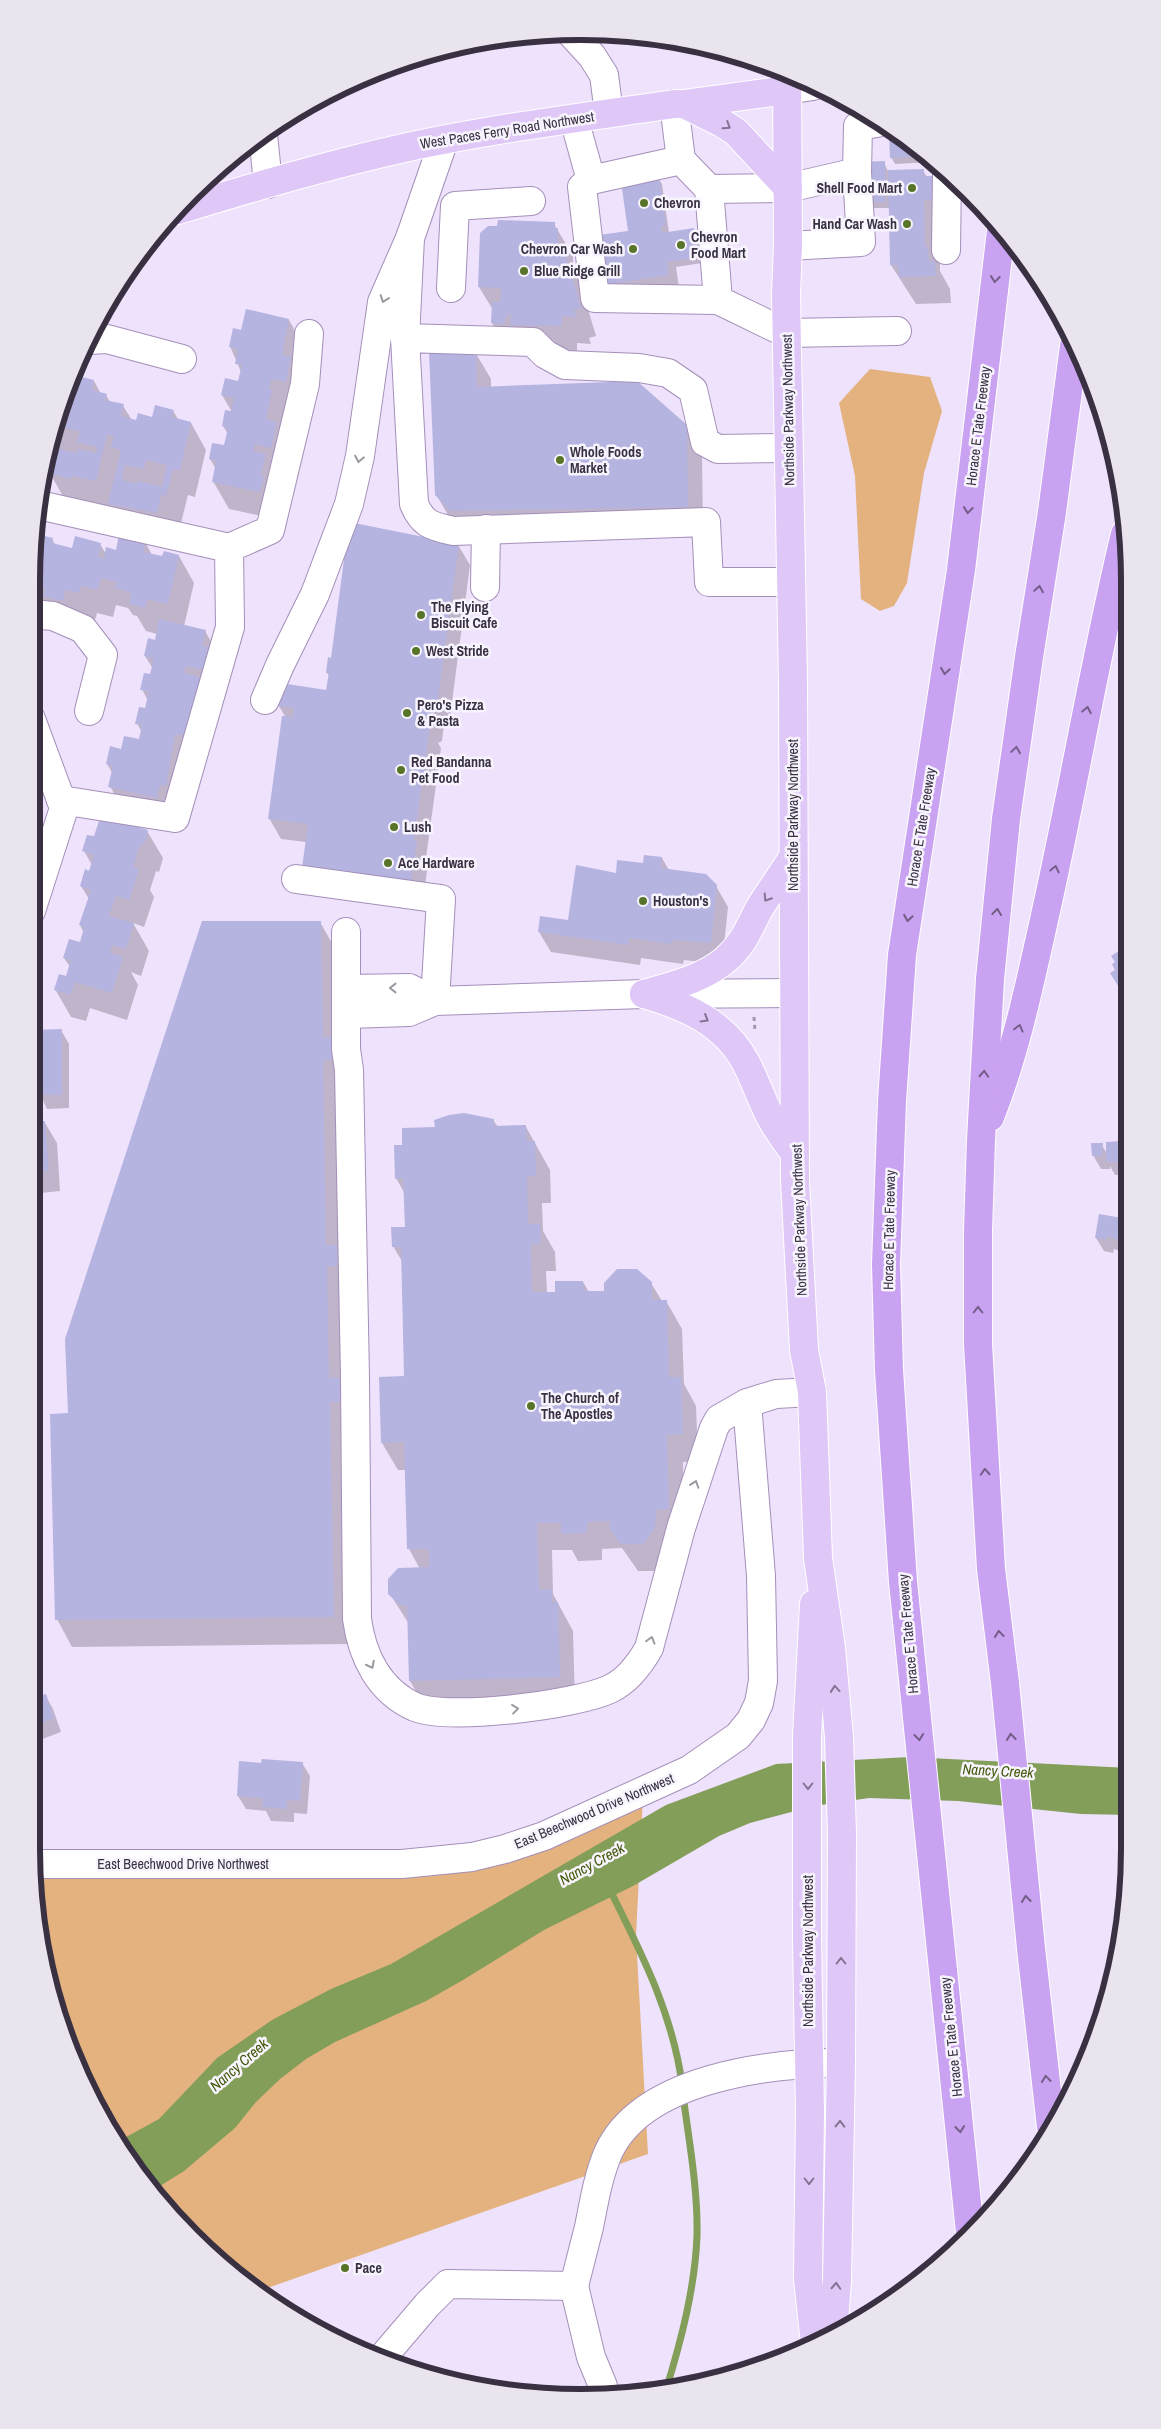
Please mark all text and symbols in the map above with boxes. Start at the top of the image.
street label: West Paces Ferry Road Northwest [419,107,595,153]
one-way arrow [722,120,731,130]
place label: Shell Food Mart [816,179,902,197]
marker: Shell Food Mart [906,182,918,194]
place label: Chevron [654,194,701,212]
marker: Chevron [638,197,650,209]
place label: Hand Car Wash [813,215,897,233]
marker: Hand Car Wash [901,218,913,230]
place label: Chevron Food Mart [691,228,746,262]
marker: Chevron Food Mart [675,239,687,251]
place label: Chevron Car Wash [521,240,623,258]
marker: Chevron Car Wash [627,243,639,255]
place label: Blue Ridge Grill [534,262,620,280]
marker: Blue Ridge Grill [518,265,530,277]
one-way arrow [990,276,1001,284]
one-way arrow [380,294,390,303]
street label: Northside Parkway Northwest [778,334,798,486]
street label: Horace E Tate Freeway [962,365,994,487]
place label: Whole Foods Market [570,443,642,477]
marker: Whole Foods Market [554,454,566,466]
one-way arrow [354,455,365,464]
one-way arrow [963,507,974,515]
one-way arrow [1034,585,1044,594]
place label: The Flying Biscuit Cafe [431,598,497,632]
marker: The Flying Biscuit Cafe [415,609,427,621]
place label: West Stride [426,642,489,660]
marker: West Stride [410,645,422,657]
one-way arrow [940,668,951,676]
place label: Pero's Pizza & Pasta [417,696,484,730]
one-way arrow [1082,706,1092,714]
marker: Pero's Pizza & Pasta [401,707,413,719]
street label: Northside Parkway Northwest [784,739,802,891]
one-way arrow [1010,746,1021,754]
place label: Red Bandanna Pet Food [411,753,492,787]
marker: Red Bandanna Pet Food [395,764,407,776]
street label: Horace E Tate Freeway [903,766,939,888]
place label: Lush [404,818,431,836]
marker: Lush [388,821,400,833]
place label: Ace Hardware [398,854,475,872]
marker: Ace Hardware [382,857,394,869]
one-way arrow [1050,865,1060,874]
place label: Houston's [653,892,709,910]
one-way arrow [763,893,773,902]
marker: Houston's [637,895,649,907]
one-way arrow [991,907,1002,915]
one-way arrow [903,914,913,923]
one-way arrow [389,983,396,993]
one-way arrow [700,1013,709,1023]
one-way arrow [1014,1024,1024,1032]
one-way arrow [979,1069,990,1077]
street label: Northside Parkway Northwest [787,1144,811,1296]
street label: Horace E Tate Freeway [879,1170,899,1290]
one-way arrow [973,1306,983,1314]
place label: The Church of The Apostles [541,1389,619,1423]
marker: The Church of The Apostles [525,1400,537,1412]
one-way arrow [980,1468,991,1476]
one-way arrow [689,1480,699,1489]
street label: Horace E Tate Freeway [894,1573,922,1695]
one-way arrow [994,1630,1005,1638]
one-way arrow [645,1637,655,1645]
one-way arrow [365,1660,375,1669]
one-way arrow [829,1684,840,1692]
one-way arrow [511,1704,519,1715]
one-way arrow [913,1733,924,1741]
one-way arrow [1005,1733,1016,1741]
water label: Nancy Creek [962,1758,1035,1783]
street label: East Beechwood Drive Northwest [511,1769,677,1853]
one-way arrow [803,1782,813,1790]
water label: Nancy Creek [556,1837,629,1890]
street label: East Beechwood Drive Northwest [97,1855,269,1873]
street label: Northside Parkway Northwest [799,1875,817,2027]
one-way arrow [1021,1895,1032,1903]
one-way arrow [836,1957,846,1965]
street label: Horace E Tate Freeway [936,1976,966,2098]
water label: Nancy Creek [205,2033,273,2096]
one-way arrow [1041,2075,1052,2083]
one-way arrow [835,2120,845,2128]
one-way arrow [954,2125,965,2133]
one-way arrow [804,2178,814,2186]
place label: Pace [355,2259,382,2277]
marker: Pace [339,2262,351,2274]
one-way arrow [831,2282,842,2290]

